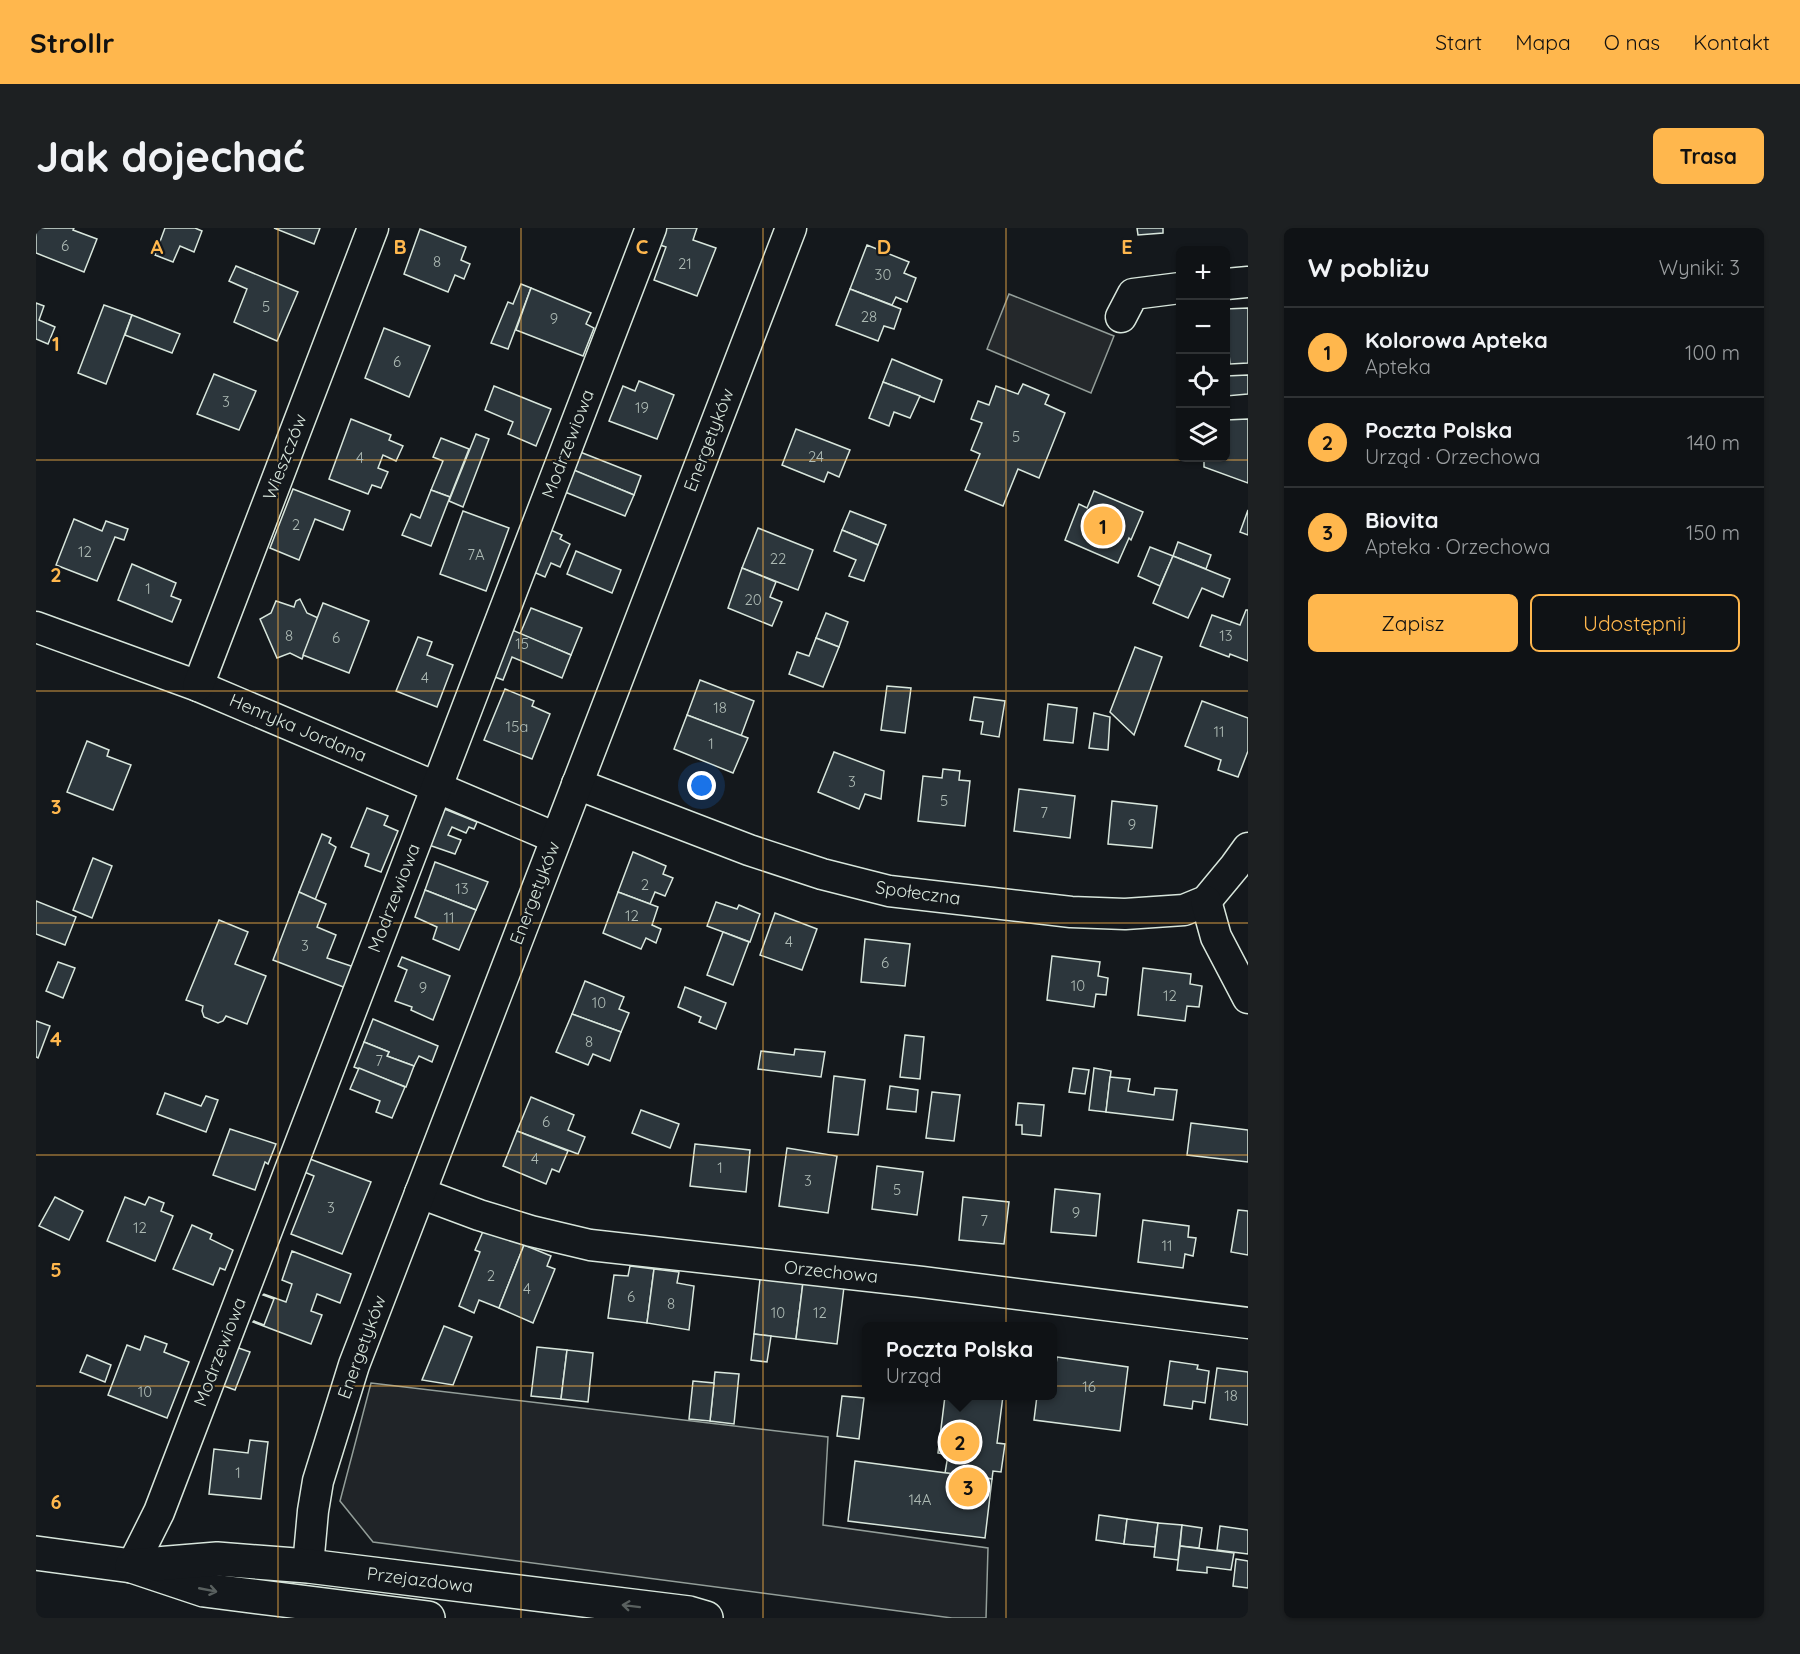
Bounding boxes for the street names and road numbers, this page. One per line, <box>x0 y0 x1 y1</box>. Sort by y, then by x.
street label: Energetyków <box>678 385 739 495</box>
street label: Modrzewiowa <box>536 386 599 502</box>
street label: Wieszczów <box>258 410 312 503</box>
street label: Henryka Jordana <box>226 688 370 767</box>
street label: Energetyków <box>504 838 565 948</box>
street label: Modrzewiowa <box>362 840 425 956</box>
street label: Społeczna <box>874 875 962 910</box>
street label: Orzechowa <box>783 1255 879 1288</box>
street label: Energetyków <box>332 1292 391 1402</box>
street label: Modrzewiowa <box>188 1294 251 1410</box>
street label: Przejazdowa <box>366 1562 474 1597</box>

